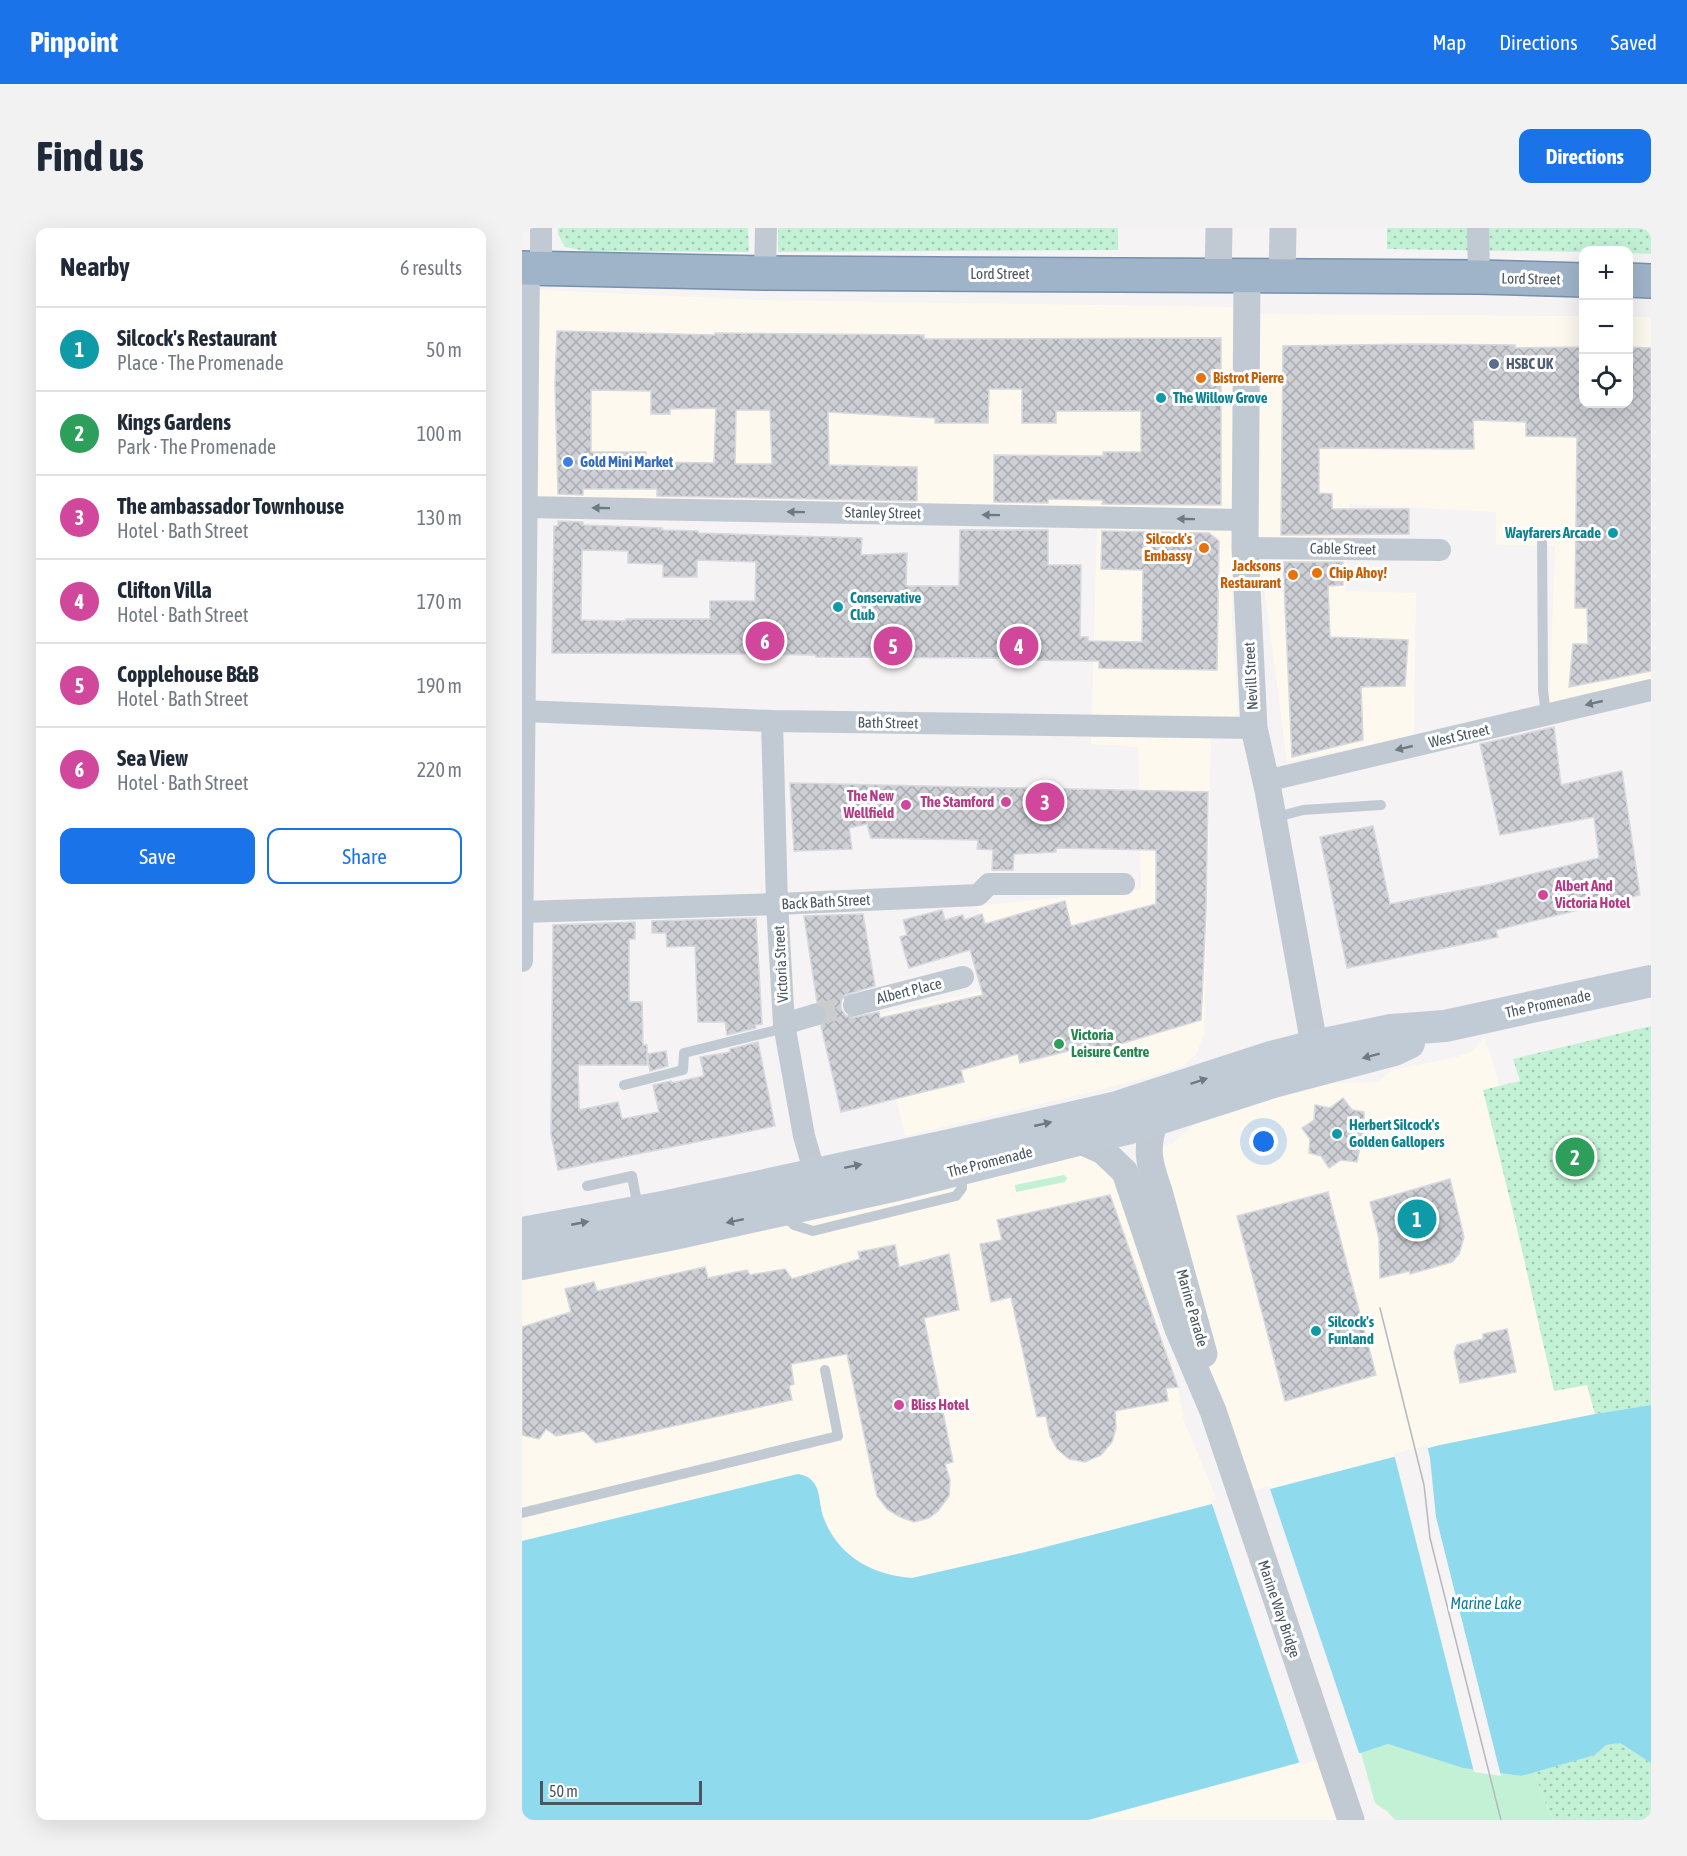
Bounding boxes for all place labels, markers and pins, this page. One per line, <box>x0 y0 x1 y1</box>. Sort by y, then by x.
place label: HSBC UK <box>1506 355 1554 372</box>
marker: HSBC UK <box>1487 357 1501 371</box>
place label: Bistrot Pierre <box>1213 369 1284 386</box>
marker: Bistrot Pierre <box>1194 371 1208 385</box>
place label: The Willow Grove <box>1173 389 1268 406</box>
marker: The Willow Grove <box>1154 391 1168 405</box>
place label: Gold Mini Market <box>580 453 674 470</box>
marker: Gold Mini Market <box>561 455 575 469</box>
place label: Wayfarers Arcade <box>1504 524 1601 541</box>
marker: Wayfarers Arcade <box>1606 526 1620 540</box>
place label: Silcock's Embassy <box>1144 530 1193 564</box>
marker: Silcock's Embassy <box>1197 541 1211 555</box>
place label: Jacksons Restaurant <box>1220 557 1282 591</box>
place label: Chip Ahoy! <box>1329 564 1387 581</box>
marker: Chip Ahoy! <box>1310 566 1324 580</box>
marker: Jacksons Restaurant <box>1286 568 1300 582</box>
place label: Conservative Club <box>850 589 921 623</box>
marker: Conservative Club <box>831 600 845 614</box>
pin: 6 <box>746 618 784 664</box>
pin: 5 <box>874 624 913 668</box>
pin: 4 <box>1000 624 1038 668</box>
pin: 3 <box>1026 780 1064 824</box>
place label: The New Wellfield <box>842 787 894 821</box>
place label: The Stamford <box>920 793 994 810</box>
marker: The Stamford <box>999 795 1013 809</box>
marker: The New Wellfield <box>899 798 913 812</box>
place label: Albert And Victoria Hotel <box>1554 877 1631 911</box>
marker: Albert And Victoria Hotel <box>1536 888 1550 902</box>
place label: Victoria Leisure Centre <box>1070 1026 1149 1060</box>
marker: Victoria Leisure Centre <box>1052 1037 1066 1051</box>
place label: Herbert Silcock's Golden Gallopers <box>1349 1116 1445 1150</box>
marker: Herbert Silcock's Golden Gallopers <box>1330 1127 1344 1141</box>
pin: 2 <box>1556 1134 1594 1180</box>
pin: 1 <box>1398 1196 1436 1242</box>
place label: Silcock's Funland <box>1328 1313 1375 1347</box>
marker: Silcock's Funland <box>1309 1324 1323 1338</box>
place label: Bliss Hotel <box>911 1396 970 1413</box>
marker: Bliss Hotel <box>892 1398 906 1412</box>

